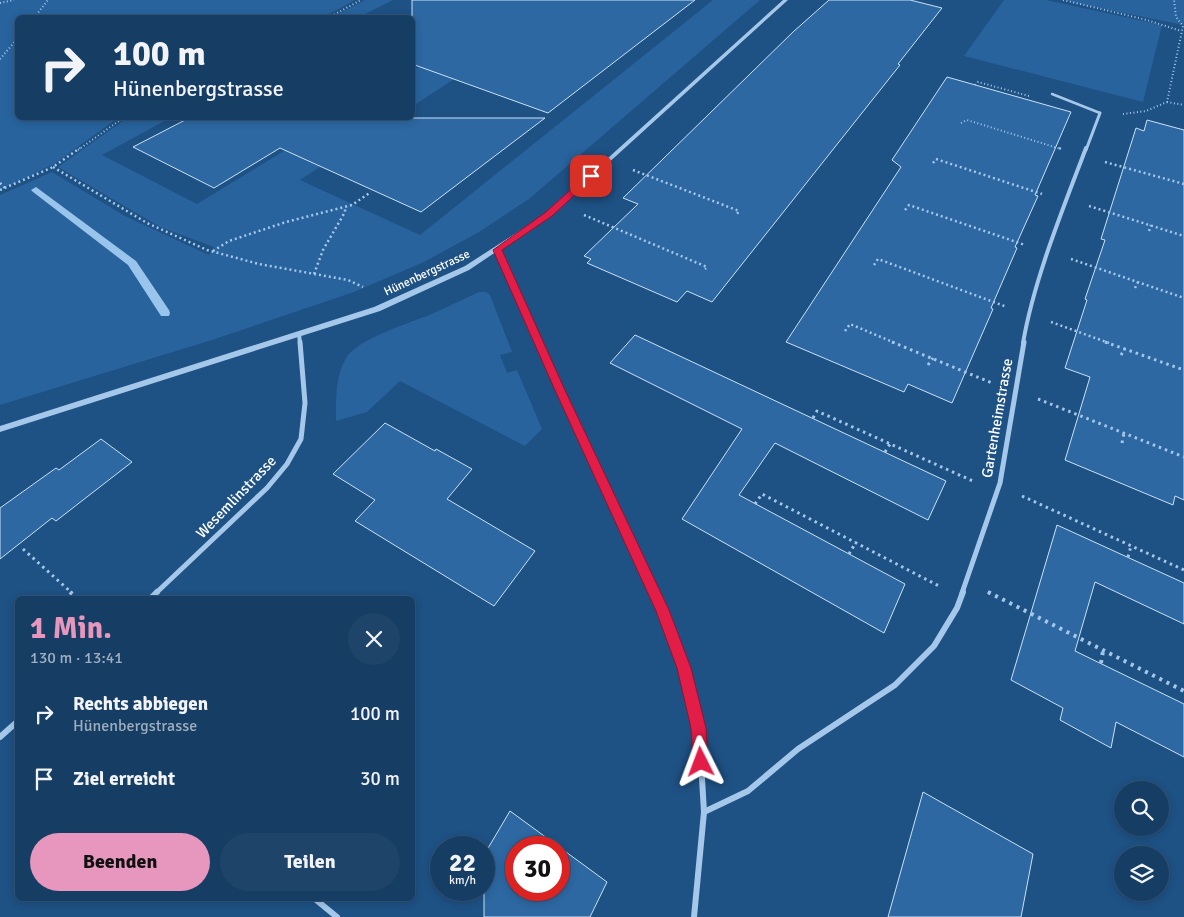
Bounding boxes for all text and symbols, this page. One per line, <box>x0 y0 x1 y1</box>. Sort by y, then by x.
text: 100 m <box>113 32 206 75</box>
icon: right <box>30 35 95 100</box>
text: Hünenbergstrasse <box>113 75 284 102</box>
pin <box>570 155 612 197</box>
icon: arrive <box>577 162 605 190</box>
street label: Hünenbergstrasse <box>382 247 472 299</box>
street label: Gartenheimstrasse <box>978 357 1016 479</box>
street label: Wesemlinstrasse <box>192 452 280 542</box>
text: 1 Min. <box>30 610 112 647</box>
button: close <box>348 613 400 665</box>
text: 130 m · 13:41 <box>30 648 123 668</box>
text: Rechts abbiegen <box>73 692 208 716</box>
icon: right <box>30 700 58 728</box>
text: 100 m <box>350 702 400 726</box>
text: Hünenbergstrasse <box>73 716 197 736</box>
position arrow <box>674 735 726 787</box>
icon: arrive <box>30 765 58 793</box>
text: Ziel erreicht <box>73 767 175 791</box>
text: 30 m <box>360 767 400 791</box>
map controls <box>1114 781 1169 901</box>
button: search <box>1114 781 1169 836</box>
button: Beenden <box>30 833 210 891</box>
button: Teilen <box>220 833 400 891</box>
speed limit sign: 30 <box>505 836 570 901</box>
button: layers <box>1114 846 1169 901</box>
text: 22 <box>449 847 476 878</box>
text: km/h <box>449 873 476 888</box>

